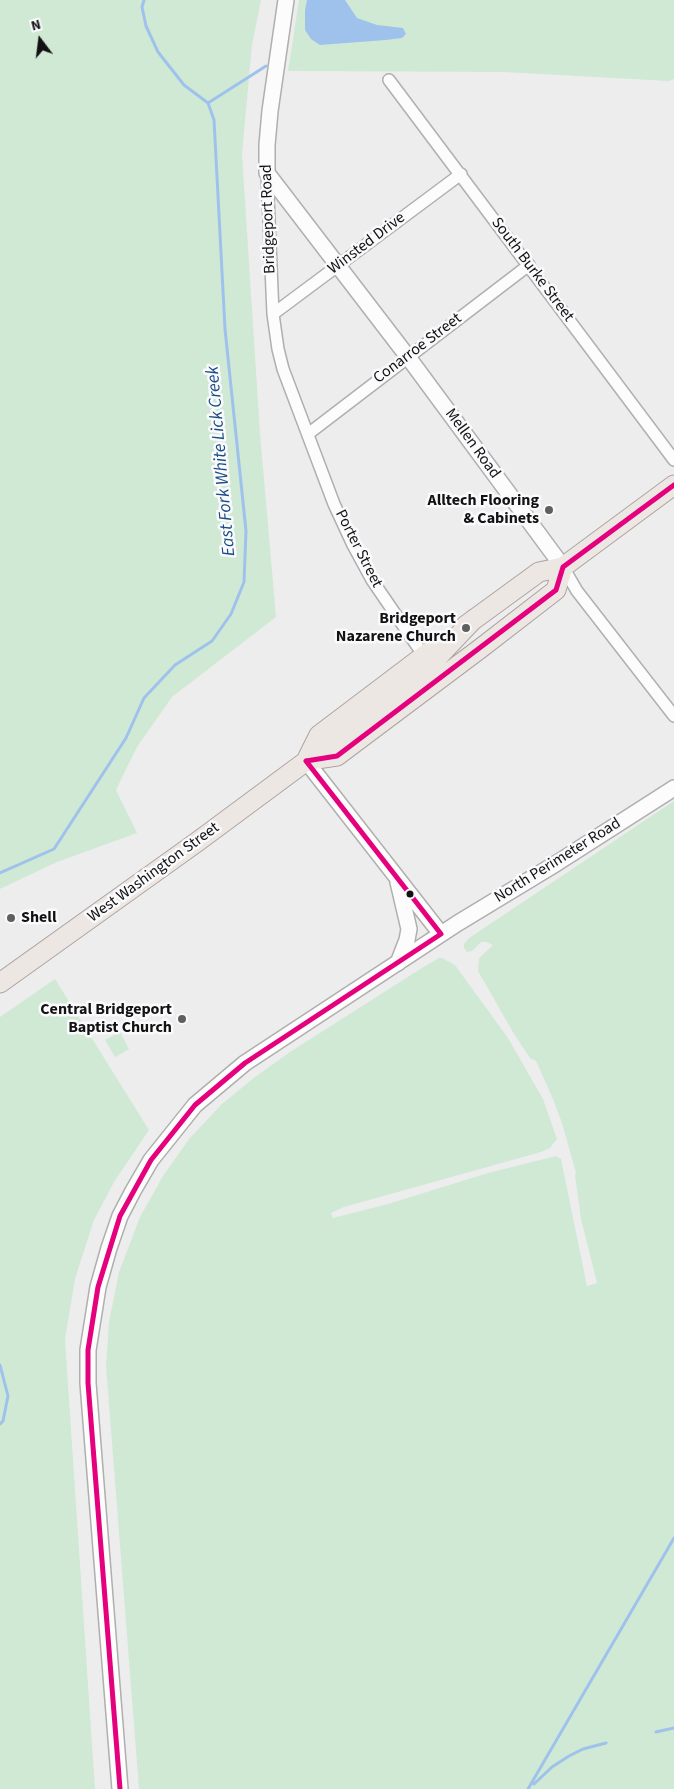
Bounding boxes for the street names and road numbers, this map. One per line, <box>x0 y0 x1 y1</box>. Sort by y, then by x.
street label: Bridgeport Road <box>257 164 281 274</box>
street label: Winsted Drive <box>325 209 409 279</box>
street label: South Burke Street <box>486 214 578 326</box>
street label: Conarroe Street <box>370 310 466 388</box>
street label: Mellen Road <box>440 405 504 483</box>
street label: Porter Street <box>330 507 386 591</box>
street label: North Perimeter Road <box>491 814 625 908</box>
street label: West Washington Street <box>84 819 224 927</box>

